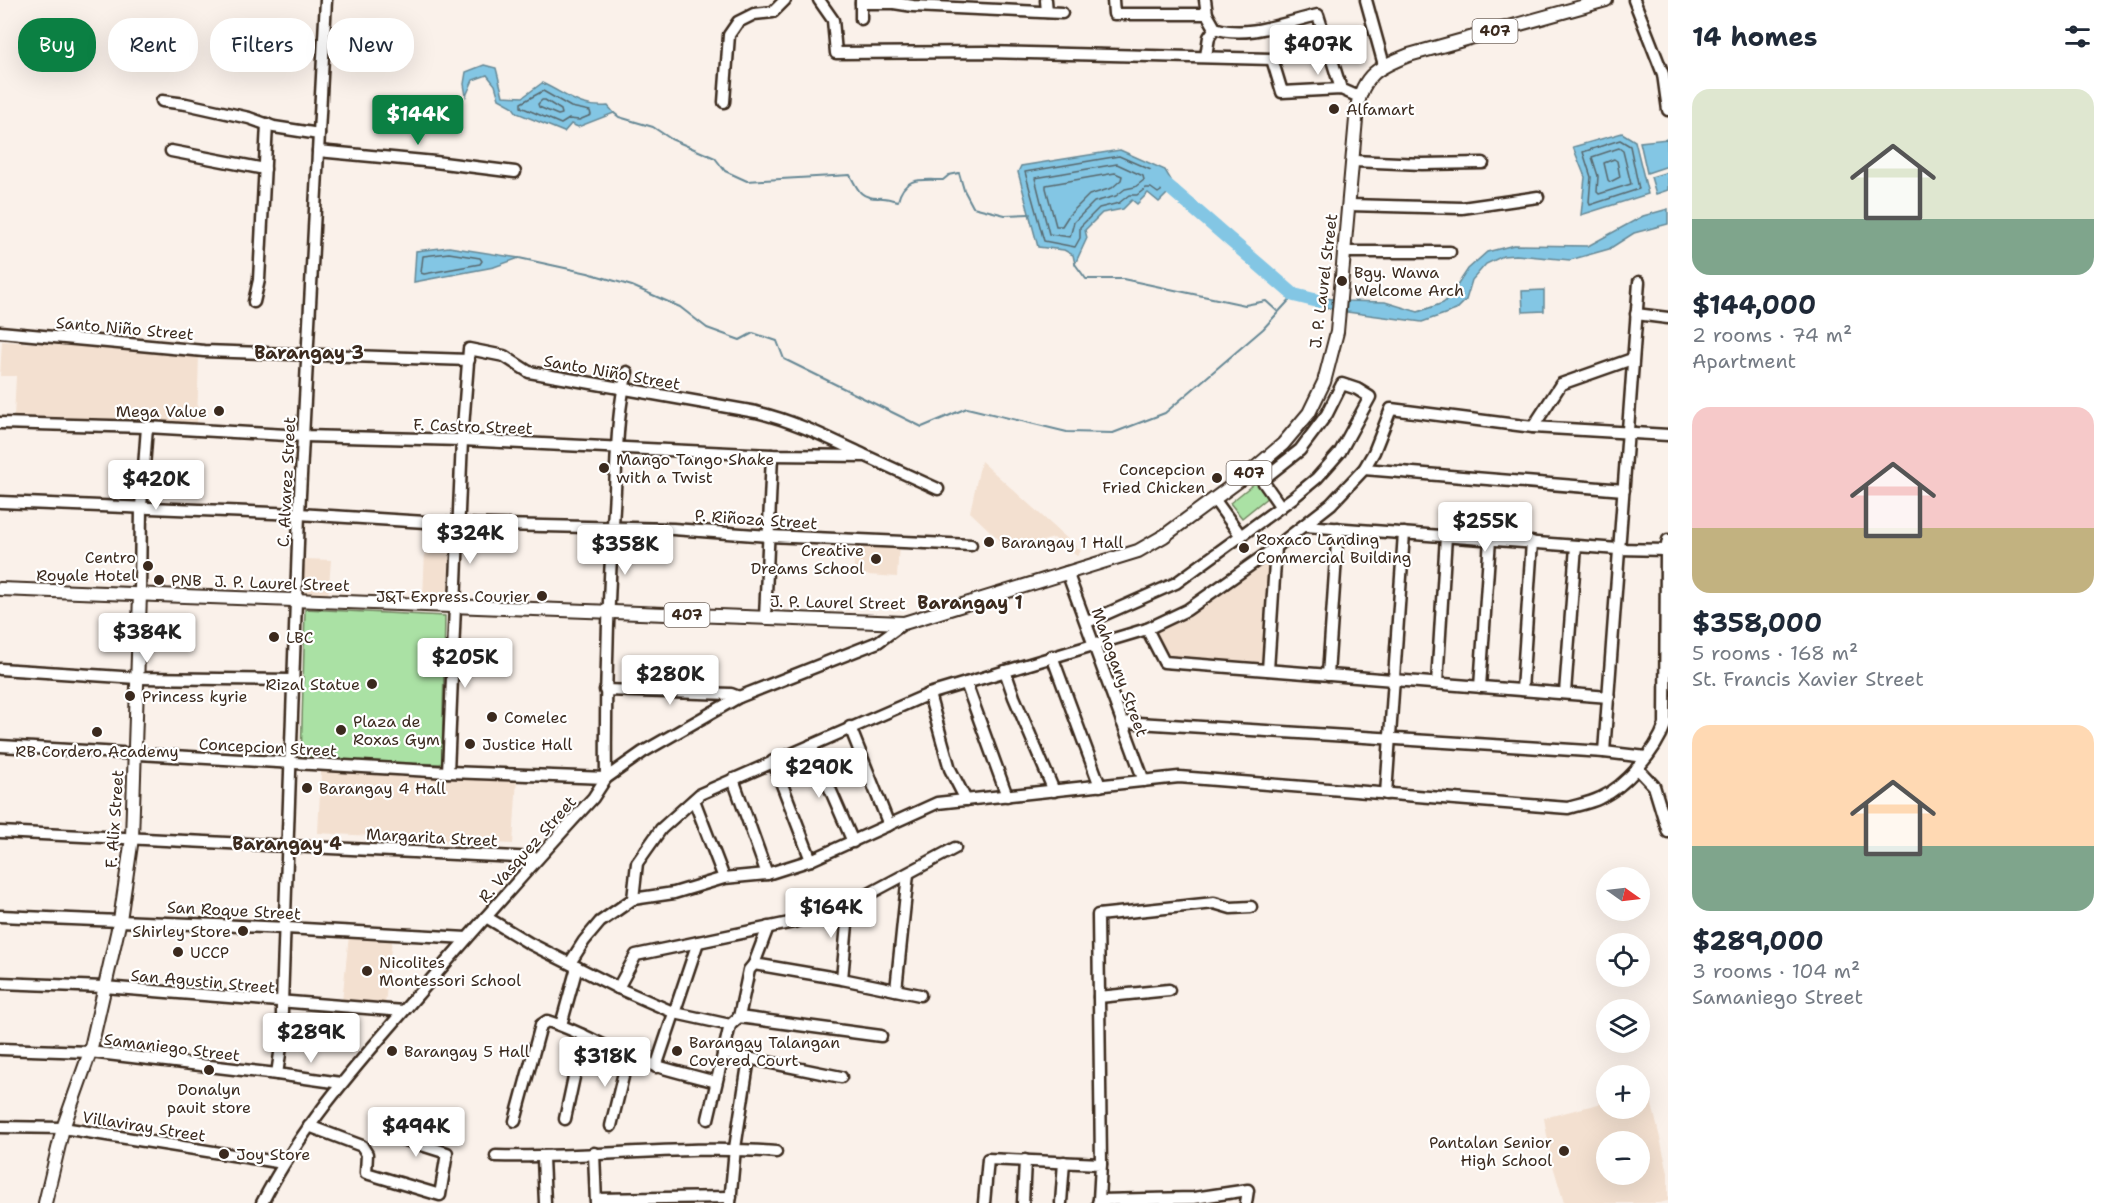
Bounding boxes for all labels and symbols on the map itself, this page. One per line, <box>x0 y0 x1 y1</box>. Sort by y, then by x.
road number: 407 <box>1472 19 1518 43</box>
pin: $407K <box>1276 25 1360 76</box>
pin: $144K <box>376 95 460 146</box>
place label: Alfamart <box>1346 99 1415 120</box>
marker: Alfamart <box>1327 102 1341 116</box>
street label: J. P. Laurel Street <box>1305 212 1342 350</box>
place label: Bgy. Wawa Welcome Arch <box>1354 262 1464 301</box>
marker: Bgy. Wawa Welcome Arch <box>1335 274 1349 288</box>
street label: Santo Niño Street <box>55 312 195 345</box>
district label: Barangay 3 <box>254 341 364 365</box>
street label: Santo Niño Street <box>542 350 682 395</box>
place label: Mega Value <box>116 401 207 422</box>
marker: Mega Value <box>212 404 226 418</box>
street label: F. Castro Street <box>413 414 533 439</box>
street label: C. Alvarez Street <box>273 416 300 548</box>
place label: Mango Tango Shake with a Twist <box>616 449 774 488</box>
place label: Concepcion Fried Chicken <box>1102 459 1205 498</box>
pin: $420K <box>114 460 198 511</box>
marker: Mango Tango Shake with a Twist <box>597 461 611 475</box>
road number: 407 <box>1226 461 1272 485</box>
marker: Concepcion Fried Chicken <box>1210 471 1224 485</box>
pin: $255K <box>1443 502 1527 553</box>
street label: P. Riñoza Street <box>694 505 818 534</box>
pin: $324K <box>428 514 512 565</box>
pin: $358K <box>583 525 667 576</box>
place label: Roxaco Landing Commercial Building <box>1256 529 1412 568</box>
place label: Barangay 1 Hall <box>1001 532 1124 553</box>
marker: Barangay 1 Hall <box>982 535 996 549</box>
place label: Creative Dreams School <box>751 540 864 579</box>
marker: Roxaco Landing Commercial Building <box>1237 541 1251 555</box>
place label: Centro Royale Hotel <box>36 547 136 586</box>
marker: Creative Dreams School <box>869 552 883 566</box>
marker: Centro Royale Hotel <box>141 559 155 573</box>
place label: PNB <box>171 570 202 591</box>
street label: J. P. Laurel Street <box>214 571 350 596</box>
marker: PNB <box>152 573 166 587</box>
place label: J&T Express Courier <box>376 586 530 607</box>
marker: J&T Express Courier <box>535 589 549 603</box>
street label: J. P. Laurel Street <box>770 591 906 614</box>
district label: Barangay 1 <box>917 591 1023 615</box>
road number: 407 <box>664 603 710 627</box>
street label: Mahogany Street <box>1086 605 1153 740</box>
pin: $384K <box>105 613 189 664</box>
place label: LBC <box>286 627 314 648</box>
marker: LBC <box>267 630 281 644</box>
pin: $205K <box>423 638 507 689</box>
pin: $280K <box>628 655 712 706</box>
place label: Rizal Statue <box>266 674 360 695</box>
marker: Rizal Statue <box>365 677 379 691</box>
place label: Princess kyrie <box>142 686 248 707</box>
marker: Princess kyrie <box>123 689 137 703</box>
place label: Comelec <box>504 707 567 728</box>
marker: Comelec <box>485 710 499 724</box>
place label: Plaza de Roxas Gym <box>353 711 440 750</box>
marker: Plaza de Roxas Gym <box>334 723 348 737</box>
marker: RB Cordero Academy <box>90 725 104 739</box>
street label: Concepcion Street <box>198 733 338 762</box>
place label: Justice Hall <box>482 734 573 755</box>
marker: Justice Hall <box>463 737 477 751</box>
place label: RB Cordero Academy <box>15 741 179 762</box>
pin: $290K <box>777 748 861 799</box>
street label: F. Alix Street <box>101 769 128 869</box>
place label: Barangay 4 Hall <box>319 778 446 799</box>
marker: Barangay 4 Hall <box>300 781 314 795</box>
street label: R. Vasquez Street <box>474 792 581 907</box>
street label: Margarita Street <box>366 824 498 851</box>
district label: Barangay 4 <box>232 832 342 856</box>
north arrow <box>1596 867 1650 921</box>
pin: $164K <box>789 888 873 939</box>
street label: San Roque Street <box>166 897 302 924</box>
place label: Shirley Store <box>132 921 231 942</box>
marker: Shirley Store <box>236 924 250 938</box>
place label: UCCP <box>190 942 229 963</box>
marker: UCCP <box>171 945 185 959</box>
place label: Nicolites Montessori School <box>379 952 521 991</box>
marker: Nicolites Montessori School <box>360 964 374 978</box>
street label: San Agustin Street <box>130 965 276 998</box>
pin: $289K <box>269 1013 353 1064</box>
street label: Samaniego Street <box>103 1029 241 1066</box>
place label: Barangay Talangan Covered Court <box>689 1032 840 1071</box>
pin: $318K <box>563 1037 647 1088</box>
place label: Barangay 5 Hall <box>404 1041 530 1062</box>
marker: Barangay 5 Hall <box>385 1044 399 1058</box>
marker: Barangay Talangan Covered Court <box>670 1044 684 1058</box>
marker: Donalyn pauit store <box>202 1063 216 1077</box>
place label: Donalyn pauit store <box>167 1079 251 1118</box>
street label: Villaviray Street <box>81 1106 207 1147</box>
pin: $494K <box>374 1107 458 1158</box>
place label: Pantalan Senior High School <box>1429 1132 1552 1171</box>
place label: Joy Store <box>236 1144 310 1165</box>
marker: Pantalan Senior High School <box>1557 1144 1571 1158</box>
marker: Joy Store <box>217 1147 231 1161</box>

